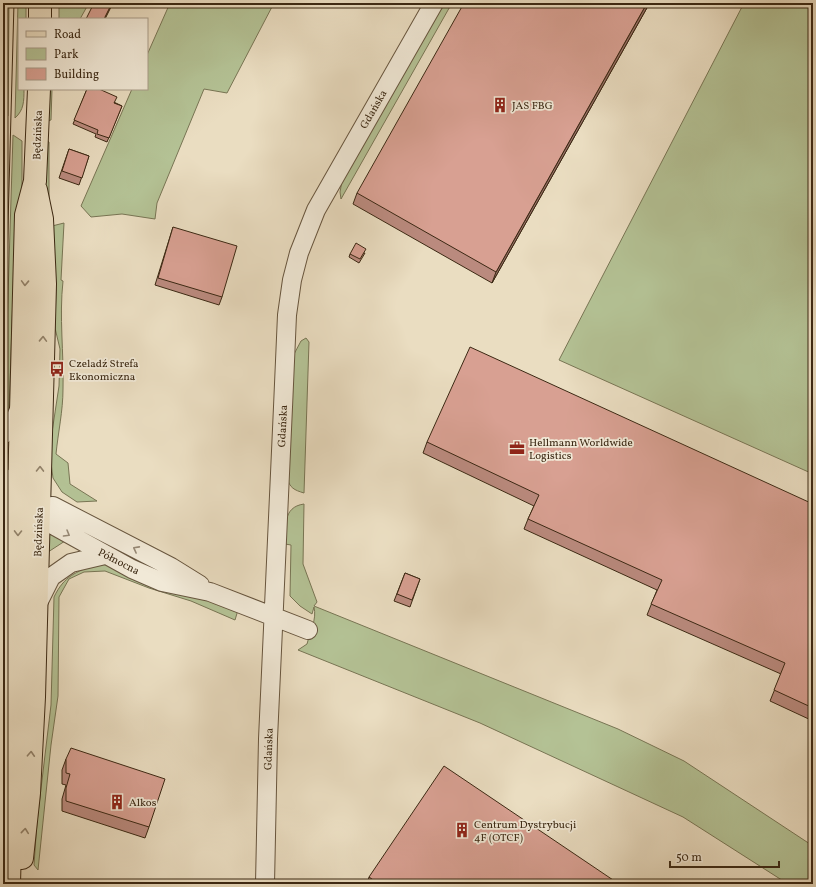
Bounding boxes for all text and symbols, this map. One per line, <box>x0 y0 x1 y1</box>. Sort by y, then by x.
legend <box>18 18 148 90</box>
text: Road <box>54 27 81 43</box>
text: Park <box>54 47 79 63</box>
text: Building <box>54 67 99 83</box>
street label: Gdańska <box>357 87 392 132</box>
building icon: JAS FBG <box>491 96 509 114</box>
place label: JAS FBG <box>512 99 553 114</box>
street label: Będzińska <box>30 109 47 160</box>
one-way arrow <box>20 280 29 286</box>
one-way arrow <box>39 336 47 342</box>
place label: Czeladź Strefa Ekonomiczna <box>69 357 139 385</box>
bus stop icon: Czeladź Strefa Ekonomiczna <box>48 360 66 378</box>
street label: Gdańska <box>275 404 292 448</box>
place label: Hellmann Worldwide Logistics <box>529 436 633 464</box>
office icon: Hellmann Worldwide Logistics <box>508 439 526 457</box>
one-way arrow <box>36 466 44 472</box>
street label: Będzińska <box>31 506 48 557</box>
one-way arrow <box>63 529 70 536</box>
one-way arrow <box>13 530 22 536</box>
street label: Północna <box>95 546 142 579</box>
one-way arrow <box>133 546 141 554</box>
street label: Gdańska <box>261 727 278 771</box>
one-way arrow <box>27 751 35 757</box>
building icon: Alkos <box>108 793 126 811</box>
place label: Alkos <box>129 796 157 811</box>
place label: Centrum Dystrybucji 4F (OTCF) <box>474 818 576 846</box>
building icon: Centrum Dystrybucji 4F (OTCF) <box>453 821 471 839</box>
one-way arrow <box>20 828 29 834</box>
scale bar <box>670 843 779 869</box>
text: 50 m <box>676 850 702 866</box>

